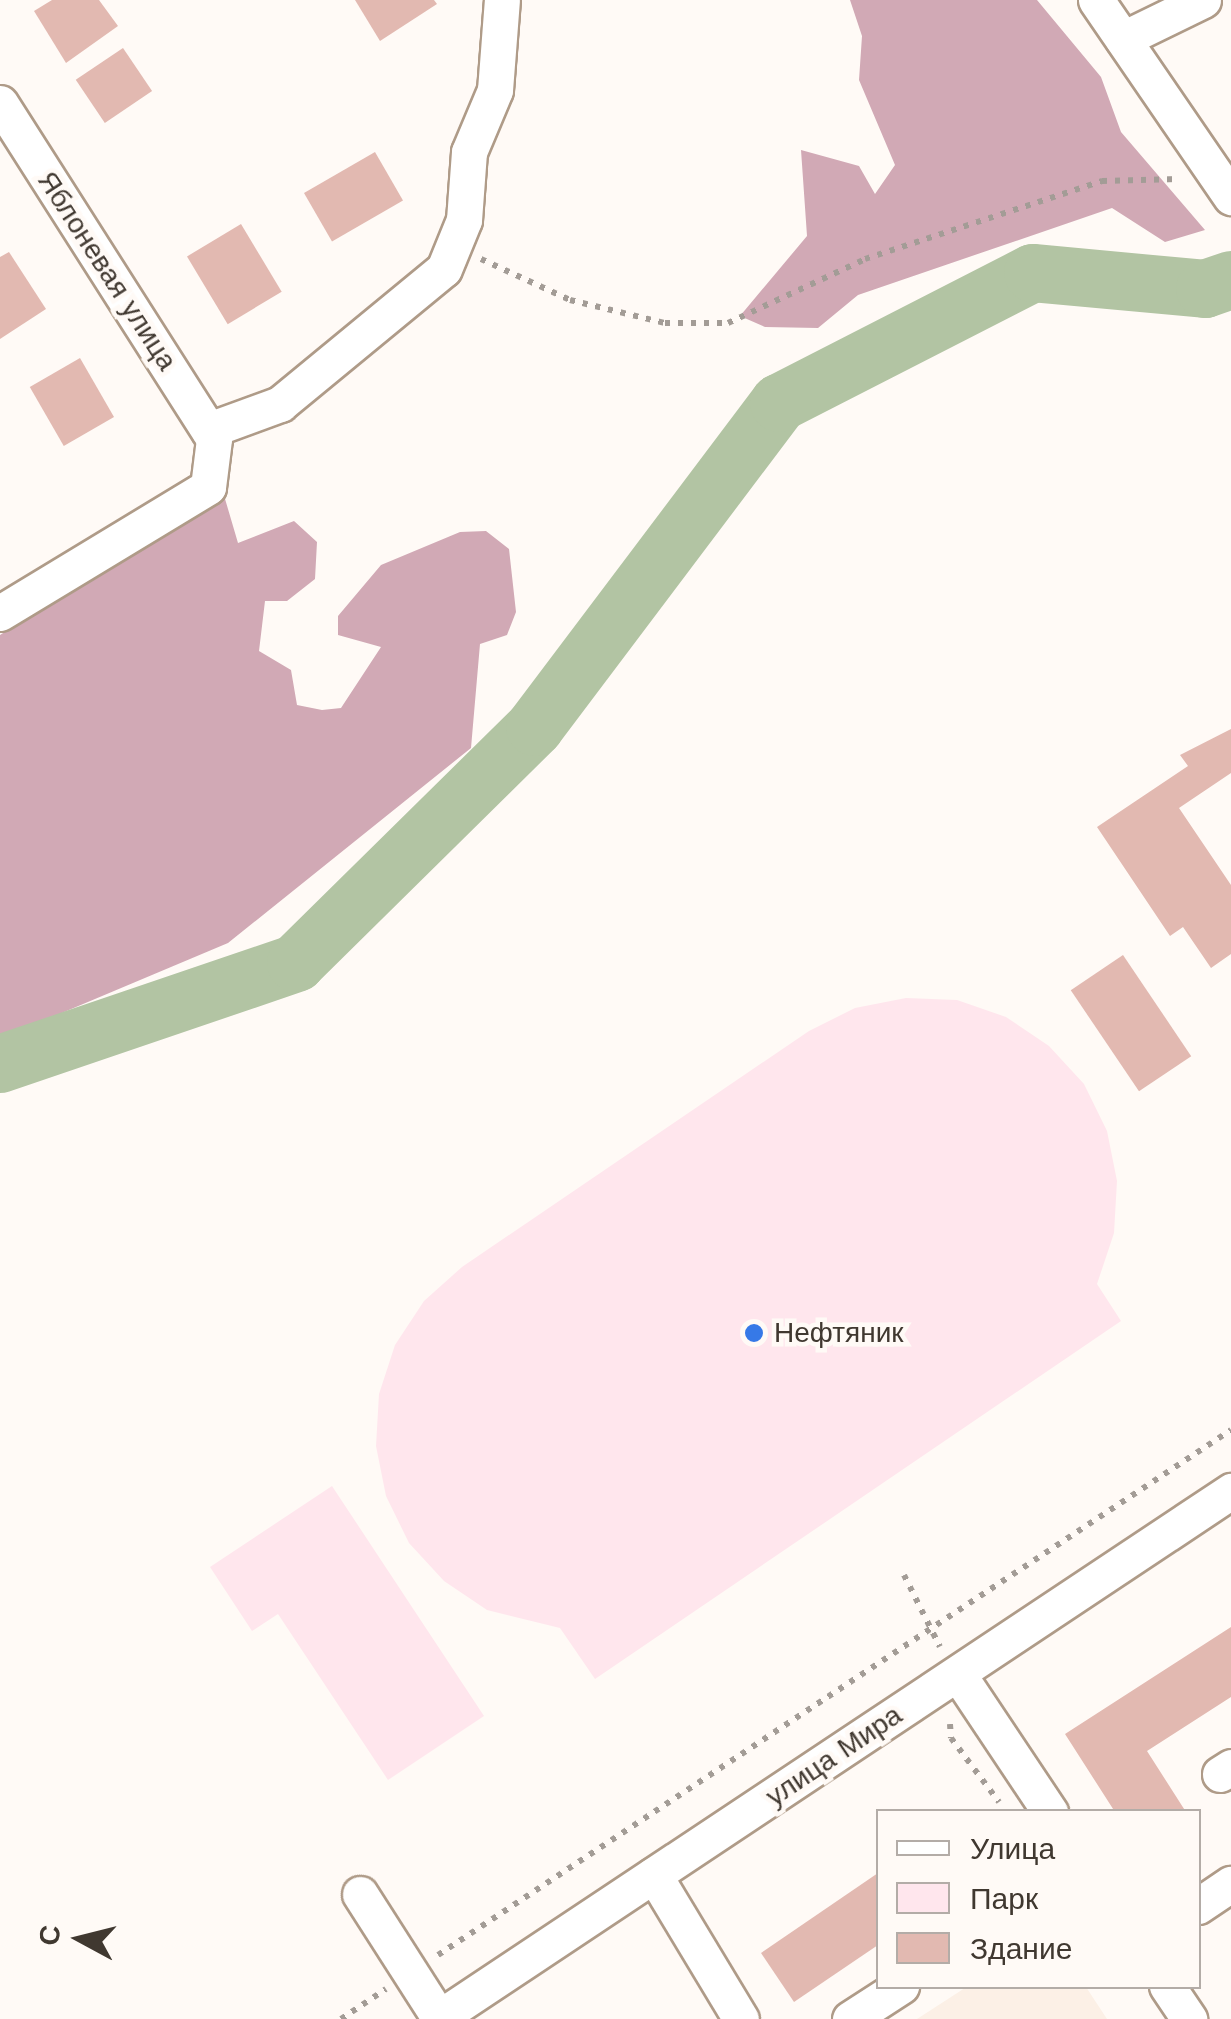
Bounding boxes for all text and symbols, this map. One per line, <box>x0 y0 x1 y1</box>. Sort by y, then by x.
street label: Яблоневая улица <box>30 165 184 377</box>
place label: Нефтяник <box>774 1316 904 1350</box>
marker: Нефтяник <box>743 1322 765 1344</box>
street label: улица Мира <box>760 1698 908 1814</box>
legend <box>876 1809 1201 1989</box>
text: Улица <box>970 1831 1055 1866</box>
text: Парк <box>970 1881 1038 1916</box>
north arrow <box>30 1889 130 1989</box>
text: С <box>32 1923 67 1947</box>
text: Здание <box>970 1931 1072 1966</box>

